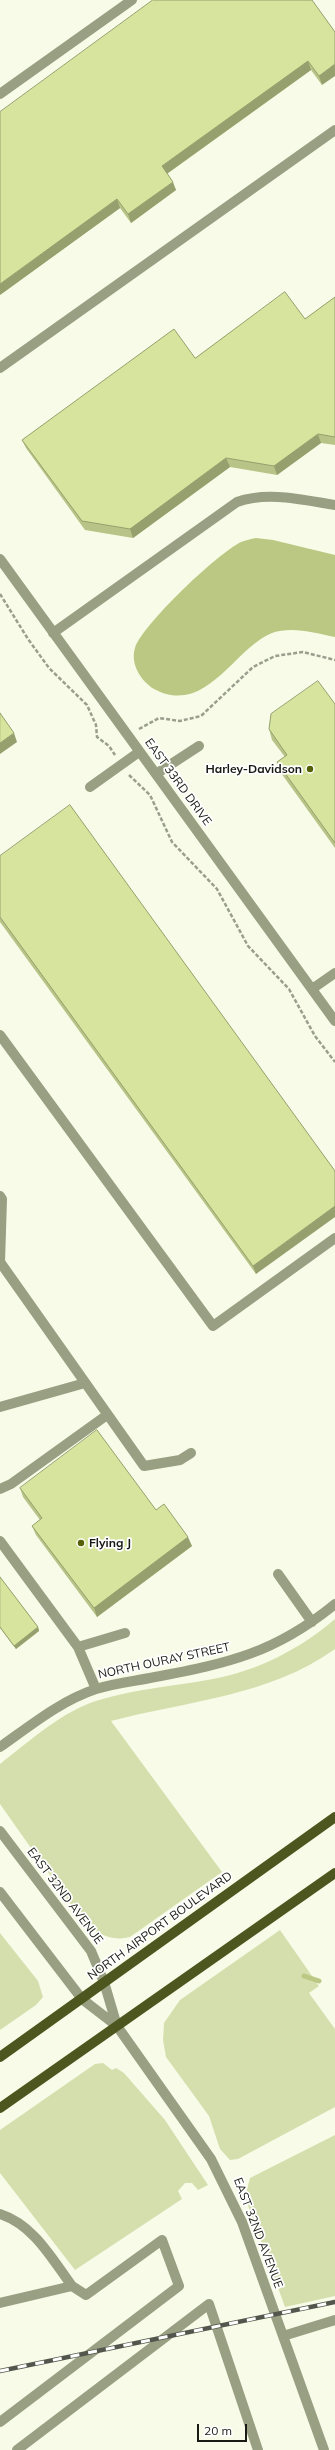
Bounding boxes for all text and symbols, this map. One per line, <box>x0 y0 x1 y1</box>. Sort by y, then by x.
street label: EAST 33RD DRIVE <box>142 736 214 828</box>
place label: Harley-Davidson <box>205 762 302 776</box>
marker: Harley-Davidson <box>305 764 315 774</box>
place label: Flying J <box>89 1536 131 1550</box>
marker: Flying J <box>76 1538 86 1548</box>
street label: NORTH OURAY STREET <box>97 1640 231 1682</box>
street label: EAST 32ND AVENUE <box>24 1845 106 1947</box>
street label: NORTH AIRPORT BOULEVARD <box>85 1869 235 1983</box>
street label: EAST 32ND AVENUE <box>230 2176 286 2290</box>
scale bar <box>199 2416 249 2442</box>
text: 20 m <box>204 2423 232 2438</box>

